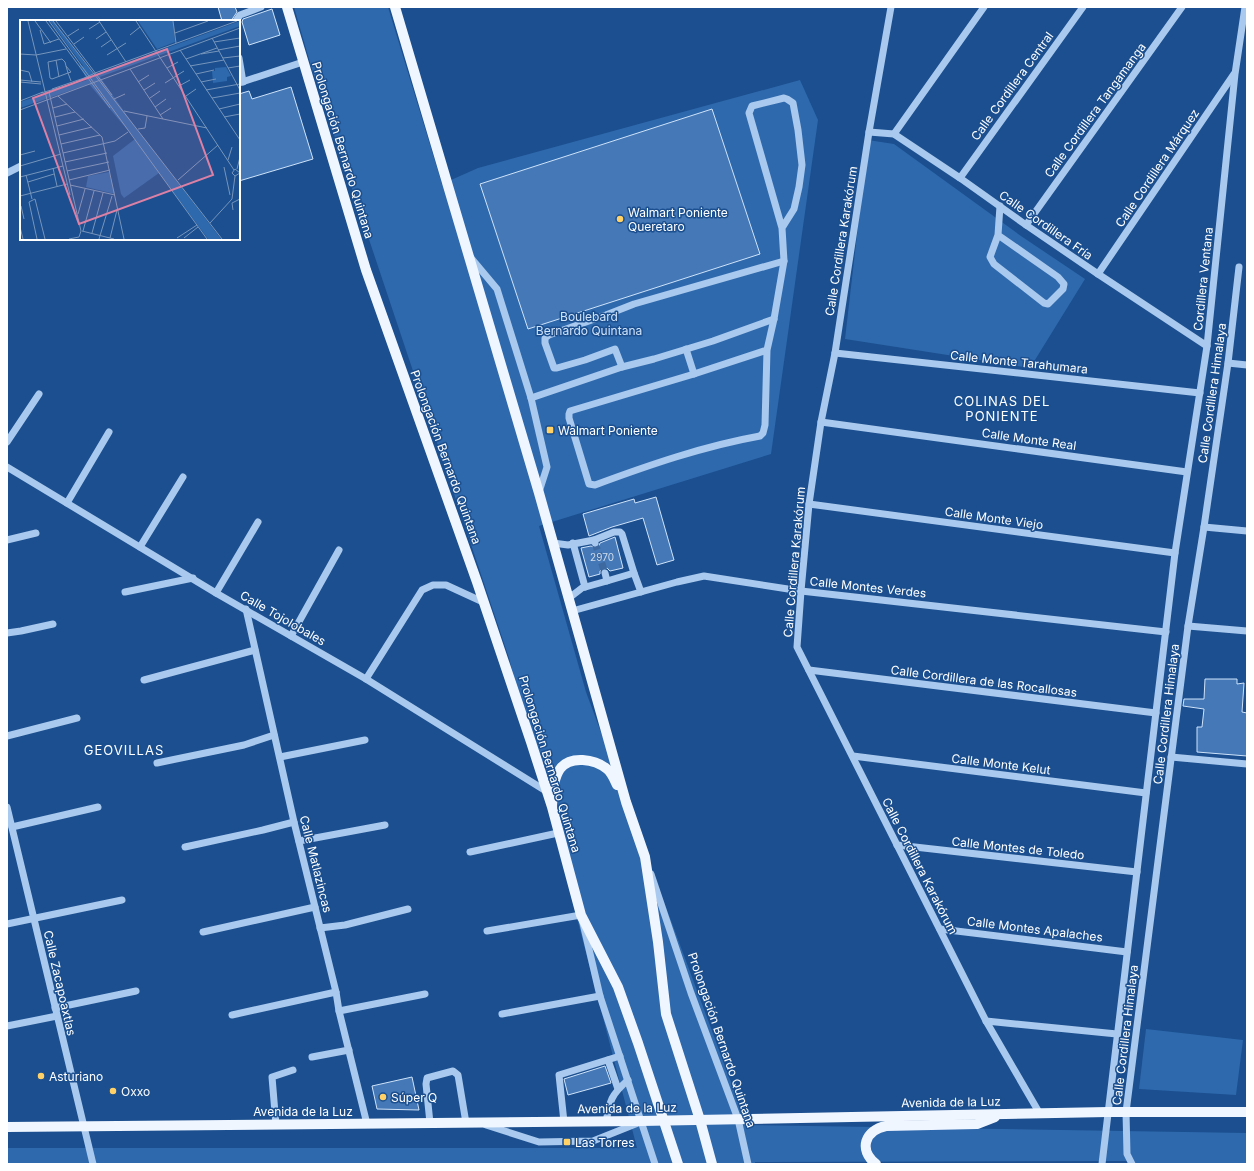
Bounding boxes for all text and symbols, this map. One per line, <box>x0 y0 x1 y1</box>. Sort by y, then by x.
inset map <box>20 20 240 240</box>
street label: Calle Cordillera Central <box>968 29 1056 143</box>
street label: Calle Cordillera Tangamanga <box>1041 40 1149 180</box>
street label: Prolongación Bernardo Quintana <box>309 60 377 240</box>
street label: Calle Cordillera Márquez <box>1112 106 1202 230</box>
street label: Calle Cordillera Karakórum <box>822 165 860 317</box>
street label: Calle Cordillera Fría <box>996 187 1096 263</box>
place label: Walmart Poniente Queretaro <box>628 205 728 234</box>
marker: Walmart Poniente Queretaro <box>615 214 625 224</box>
street label: Cordillera Ventana <box>1190 226 1216 332</box>
park label: Boulebard Bernardo Quintana <box>536 309 642 338</box>
street label: Calle Cordillera Himalaya <box>1195 322 1229 464</box>
street label: Calle Monte Tarahumara <box>949 347 1089 377</box>
street label: Prolongación Bernardo Quintana <box>407 368 485 546</box>
district label: COLINAS DEL PONIENTE <box>954 393 1050 424</box>
place label: Walmart Poniente <box>558 423 658 438</box>
marker: Walmart Poniente <box>545 425 555 435</box>
street label: Calle Monte Real <box>981 425 1077 453</box>
street label: Calle Cordillera Karakórum <box>780 486 808 638</box>
street label: Calle Monte Viejo <box>944 504 1044 532</box>
house number: 2970 <box>590 551 614 563</box>
street label: Calle Montes Verdes <box>809 573 927 601</box>
street label: Calle Tojolobales <box>238 587 328 649</box>
street label: Calle Cordillera Himalaya <box>1150 643 1182 785</box>
street label: Calle Cordillera de las Rocallosas <box>890 662 1078 700</box>
street label: Prolongación Bernardo Quintana <box>516 674 584 854</box>
district label: GEOVILLAS <box>84 742 164 758</box>
street label: Calle Monte Kelut <box>951 750 1051 778</box>
street label: Calle Cordillera Karakórum <box>879 795 961 937</box>
street label: Calle Matlazincas <box>297 814 335 914</box>
street label: Calle Montes de Toledo <box>951 834 1085 862</box>
street label: Calle Montes Apalaches <box>966 913 1104 945</box>
street label: Calle Zacapoaxtlas <box>41 929 79 1037</box>
street label: Prolongación Bernardo Quintana <box>685 950 759 1130</box>
street label: Calle Cordillera Himalaya <box>1109 964 1141 1106</box>
place label: Asturiano <box>49 1069 103 1084</box>
marker: Asturiano <box>36 1071 46 1081</box>
place label: Oxxo <box>121 1084 150 1099</box>
marker: Oxxo <box>108 1086 118 1096</box>
place label: Súper Q <box>391 1090 437 1105</box>
marker: Súper Q <box>378 1092 388 1102</box>
street label: Avenida de la Luz <box>901 1094 1001 1110</box>
street label: Avenida de la Luz <box>577 1100 677 1116</box>
street label: Avenida de la Luz <box>253 1104 353 1119</box>
place label: Las Torres <box>575 1135 635 1150</box>
marker: Las Torres <box>562 1137 572 1147</box>

